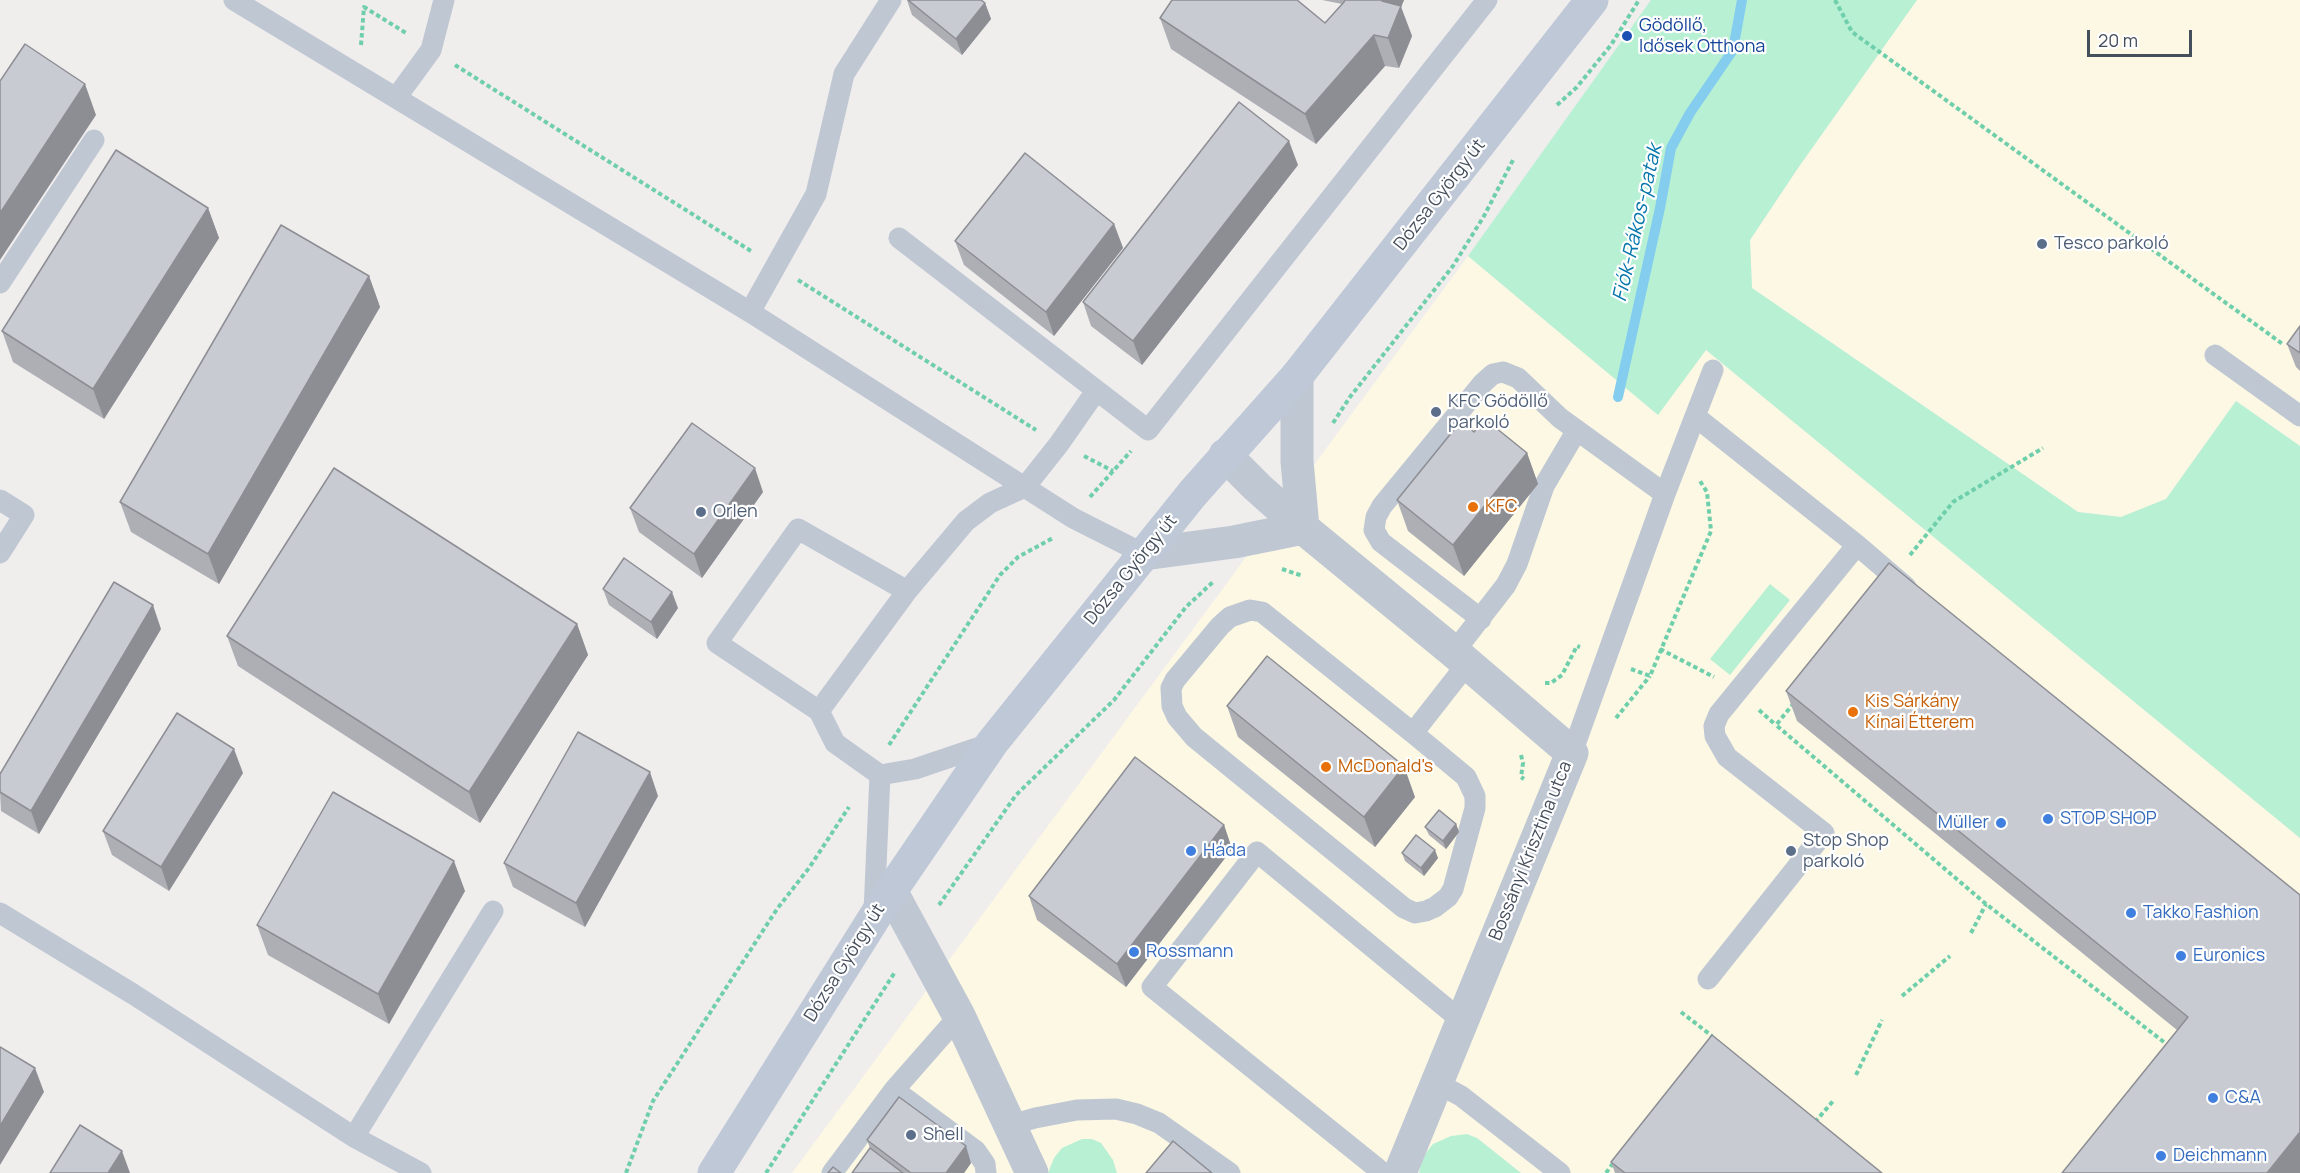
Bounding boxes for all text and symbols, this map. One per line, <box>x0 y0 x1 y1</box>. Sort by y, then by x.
place label: Gödöllő, Idősek Otthona <box>1639 15 1765 57</box>
scale bar <box>2090 18 2195 56</box>
text: 20 m <box>2098 28 2138 52</box>
marker: Gödöllő, Idősek Otthona <box>1620 29 1634 43</box>
street label: Dózsa György út <box>1390 135 1490 255</box>
water label: Fiók-Rákos-patak <box>1608 142 1668 304</box>
place label: Tesco parkoló <box>2054 233 2169 255</box>
marker: Tesco parkoló <box>2035 237 2049 251</box>
place label: KFC Gödöllő parkoló <box>1448 391 1548 434</box>
marker: KFC Gödöllő parkoló <box>1429 405 1443 419</box>
place label: KFC <box>1485 496 1518 518</box>
marker: KFC <box>1466 500 1480 514</box>
place label: Orlen <box>713 501 758 523</box>
marker: Orlen <box>694 505 708 519</box>
street label: Dózsa György út <box>1080 511 1182 629</box>
place label: Kis Sárkány Kínai Étterem <box>1865 691 1974 734</box>
marker: Kis Sárkány Kínai Étterem <box>1846 705 1860 719</box>
place label: McDonald's <box>1338 756 1433 778</box>
street label: Bossányi Krisztina utca <box>1485 758 1577 944</box>
marker: McDonald's <box>1319 760 1333 774</box>
place label: STOP SHOP <box>2060 808 2157 830</box>
place label: Müller <box>1938 812 1989 834</box>
marker: STOP SHOP <box>2041 812 2055 826</box>
marker: Müller <box>1994 816 2008 830</box>
place label: Stop Shop parkoló <box>1803 830 1889 872</box>
place label: Háda <box>1203 840 1246 862</box>
marker: Háda <box>1184 844 1198 858</box>
marker: Stop Shop parkoló <box>1784 844 1798 858</box>
street label: Dózsa György út <box>800 900 890 1026</box>
place label: Takko Fashion <box>2143 902 2259 924</box>
marker: Takko Fashion <box>2124 906 2138 920</box>
place label: Rossmann <box>1146 941 1233 963</box>
marker: Rossmann <box>1127 945 1141 959</box>
place label: Euronics <box>2193 945 2265 967</box>
marker: Euronics <box>2174 949 2188 963</box>
place label: C&A <box>2225 1087 2261 1109</box>
marker: C&A <box>2206 1091 2220 1105</box>
place label: Shell <box>923 1124 964 1146</box>
marker: Shell <box>904 1128 918 1142</box>
place label: Deichmann <box>2173 1145 2267 1167</box>
marker: Deichmann <box>2154 1149 2168 1163</box>

